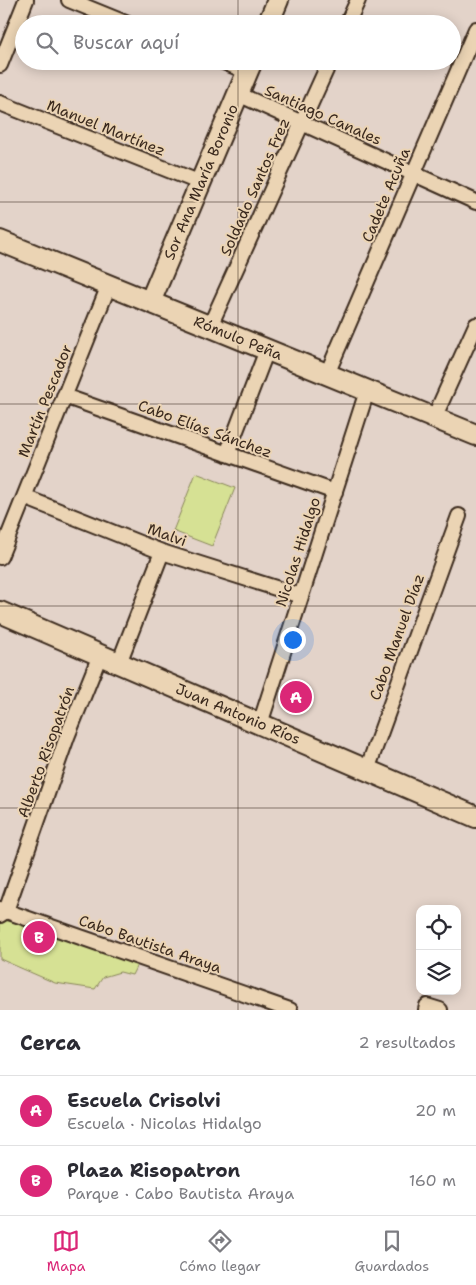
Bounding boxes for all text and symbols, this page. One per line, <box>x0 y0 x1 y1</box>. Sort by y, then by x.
search box <box>15 15 461 70</box>
icon: search <box>33 29 61 57</box>
text: Buscar aquí <box>73 30 179 55</box>
street label: Santiago Canales <box>261 80 385 150</box>
street label: Manuel Martínez <box>44 95 168 161</box>
street label: Sor Ana María Boronio <box>159 101 243 263</box>
street label: Soldado Santos Frez <box>216 115 294 259</box>
street label: Cadete Acuña <box>357 144 415 245</box>
street label: Rómulo Peña <box>191 311 286 365</box>
street label: Martín Pescador <box>13 342 77 460</box>
street label: Cabo Elías Sánchez <box>135 395 275 463</box>
street label: Nicolas Hidalgo <box>271 495 325 609</box>
street label: Malvi <box>145 519 189 551</box>
street label: Cabo Manuel Díaz <box>365 571 429 703</box>
your location <box>280 627 306 653</box>
pin: A <box>280 678 312 716</box>
street label: Juan Antonio Ríos <box>173 680 303 748</box>
street label: Alberto Risopatrón <box>13 684 79 820</box>
map controls <box>416 905 461 995</box>
button: locate <box>416 905 461 950</box>
street label: Cabo Bautista Araya <box>76 910 225 978</box>
pin: B <box>23 918 55 956</box>
button: layers <box>416 950 461 995</box>
text: Cerca <box>20 1029 81 1057</box>
text: 2 resultados <box>358 1032 456 1053</box>
text: Escuela Crisolvi <box>67 1088 221 1113</box>
text: A <box>30 1100 42 1121</box>
text: 20 m <box>415 1100 456 1121</box>
text: Escuela · Nicolas Hidalgo <box>67 1113 262 1134</box>
text: Plaza Risopatron <box>67 1158 240 1183</box>
text: B <box>31 1170 41 1191</box>
text: 160 m <box>409 1170 456 1191</box>
text: Parque · Cabo Bautista Araya <box>67 1183 294 1204</box>
tab: Mapa <box>47 1227 86 1275</box>
tab: Cómo llegar <box>179 1227 261 1275</box>
tab: Guardados <box>355 1227 429 1275</box>

